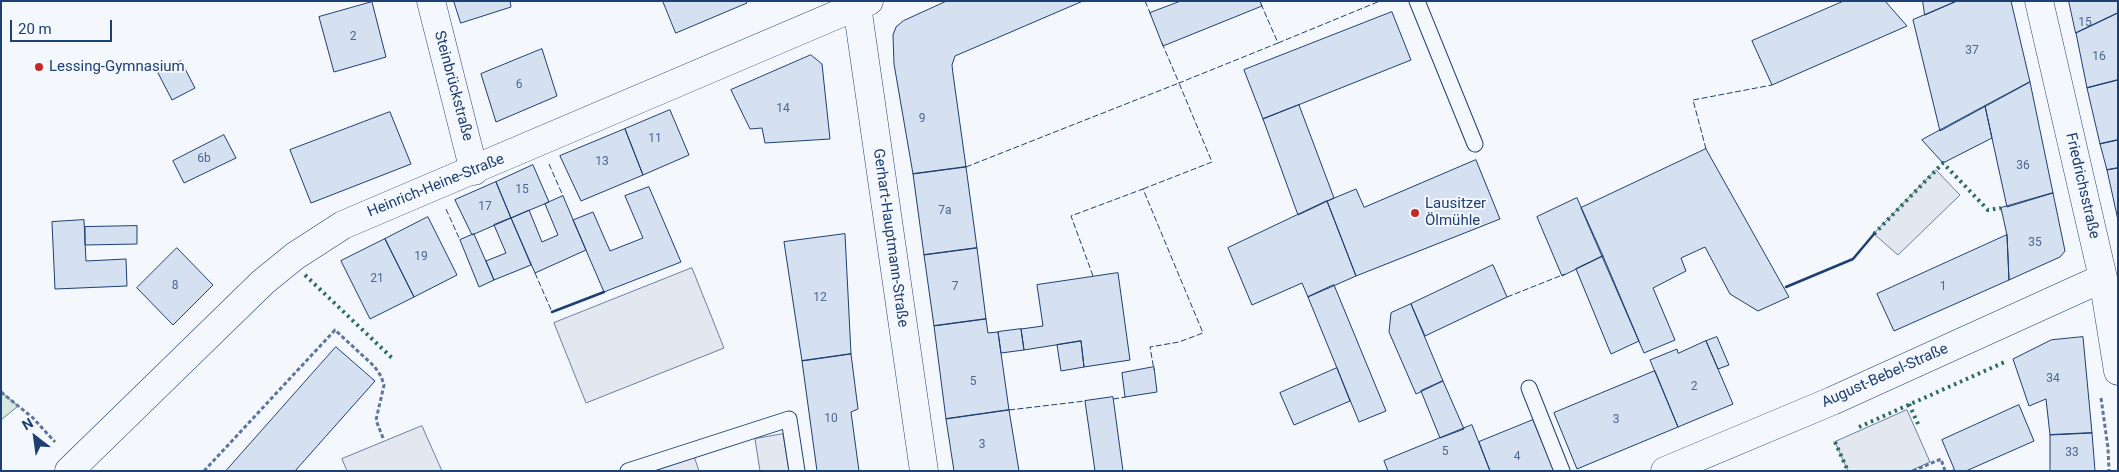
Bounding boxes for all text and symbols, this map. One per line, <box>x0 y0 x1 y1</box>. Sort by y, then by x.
scale bar <box>12 10 115 42</box>
house number: 15 <box>2078 16 2092 30</box>
text: 20 m <box>18 20 52 38</box>
street label: Steinbrückstraße <box>430 29 476 143</box>
house number: 2 <box>350 30 356 44</box>
house number: 37 <box>1965 44 1979 58</box>
house number: 16 <box>2092 50 2106 64</box>
place label: Lessing-Gymnasium <box>49 58 185 76</box>
marker: Lessing-Gymnasium <box>33 61 45 73</box>
house number: 6 <box>516 78 522 92</box>
house number: 14 <box>776 102 790 116</box>
house number: 9 <box>919 112 925 126</box>
street label: Friedrichsstraße <box>2061 131 2103 241</box>
house number: 11 <box>648 132 662 146</box>
street label: Gerhart-Hauptmann-Straße <box>869 147 911 329</box>
street label: Heinrich-Heine-Straße <box>365 150 507 222</box>
house number: 6b <box>197 152 211 166</box>
house number: 13 <box>595 155 609 169</box>
house number: 36 <box>2016 159 2030 173</box>
house number: 15 <box>515 183 529 197</box>
place label: Lausitzer Ölmühle <box>1425 195 1486 230</box>
house number: 17 <box>478 200 492 214</box>
house number: 7a <box>938 204 952 218</box>
marker: Lausitzer Ölmühle <box>1409 207 1421 219</box>
house number: 35 <box>2028 236 2042 250</box>
house number: 19 <box>414 250 428 264</box>
house number: 21 <box>370 272 384 286</box>
house number: 8 <box>172 279 178 293</box>
house number: 7 <box>952 280 958 294</box>
house number: 1 <box>1940 280 1946 294</box>
house number: 12 <box>813 291 827 305</box>
street label: August-Bebel-Straße <box>1819 340 1951 412</box>
house number: 34 <box>2046 372 2060 386</box>
house number: 5 <box>970 375 976 389</box>
house number: 2 <box>1691 380 1697 394</box>
north arrow <box>10 412 60 462</box>
house number: 10 <box>824 412 838 426</box>
house number: 3 <box>1613 413 1619 427</box>
text: N <box>19 415 36 433</box>
house number: 3 <box>979 438 985 452</box>
house number: 5 <box>1442 445 1448 459</box>
house number: 33 <box>2065 446 2079 460</box>
house number: 4 <box>1514 450 1520 464</box>

